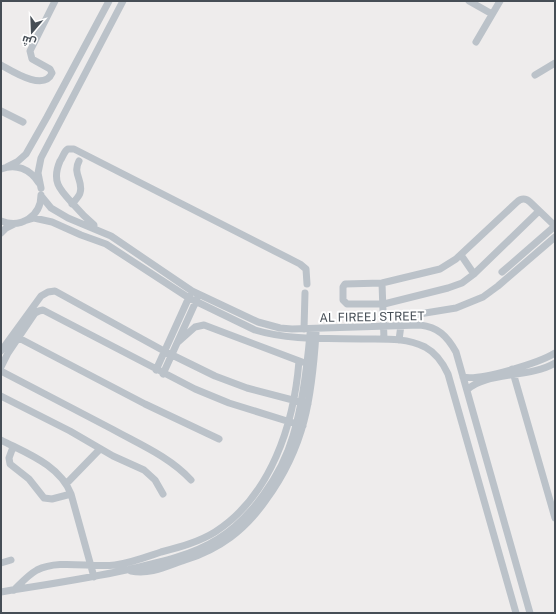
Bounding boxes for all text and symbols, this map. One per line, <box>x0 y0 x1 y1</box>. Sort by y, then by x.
north arrow <box>12 12 52 52</box>
text: ش <box>20 33 38 49</box>
street label: AL FIREEJ STREET <box>319 309 425 325</box>

